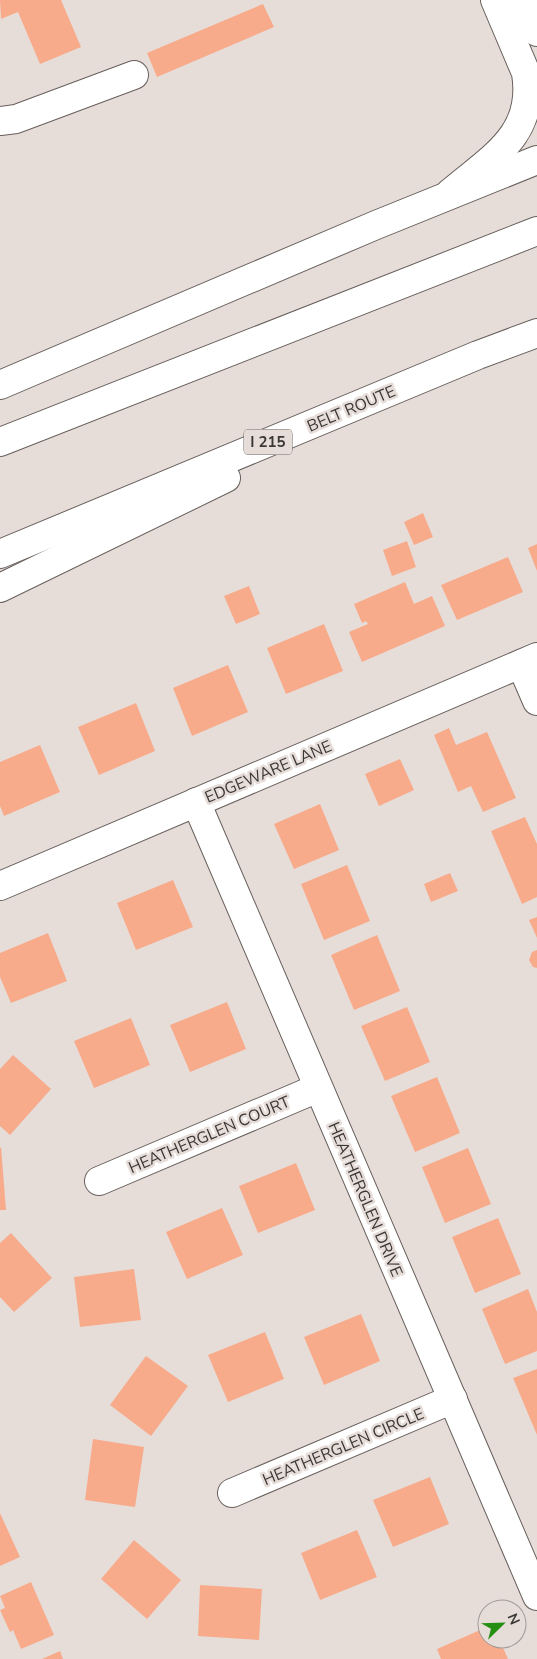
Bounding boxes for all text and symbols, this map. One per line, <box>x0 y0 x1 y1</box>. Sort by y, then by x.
street label: BELT ROUTE <box>304 380 399 437</box>
road number: I 215 <box>244 430 292 454</box>
street label: EDGEWARE LANE <box>202 735 335 809</box>
street label: HEATHERGLEN COURT <box>125 1091 294 1179</box>
street label: HEATHERGLEN DRIVE <box>323 1119 408 1280</box>
street label: HEATHERGLEN CIRCLE <box>259 1403 427 1491</box>
north arrow <box>477 1599 527 1649</box>
text: N <box>503 1611 524 1628</box>

